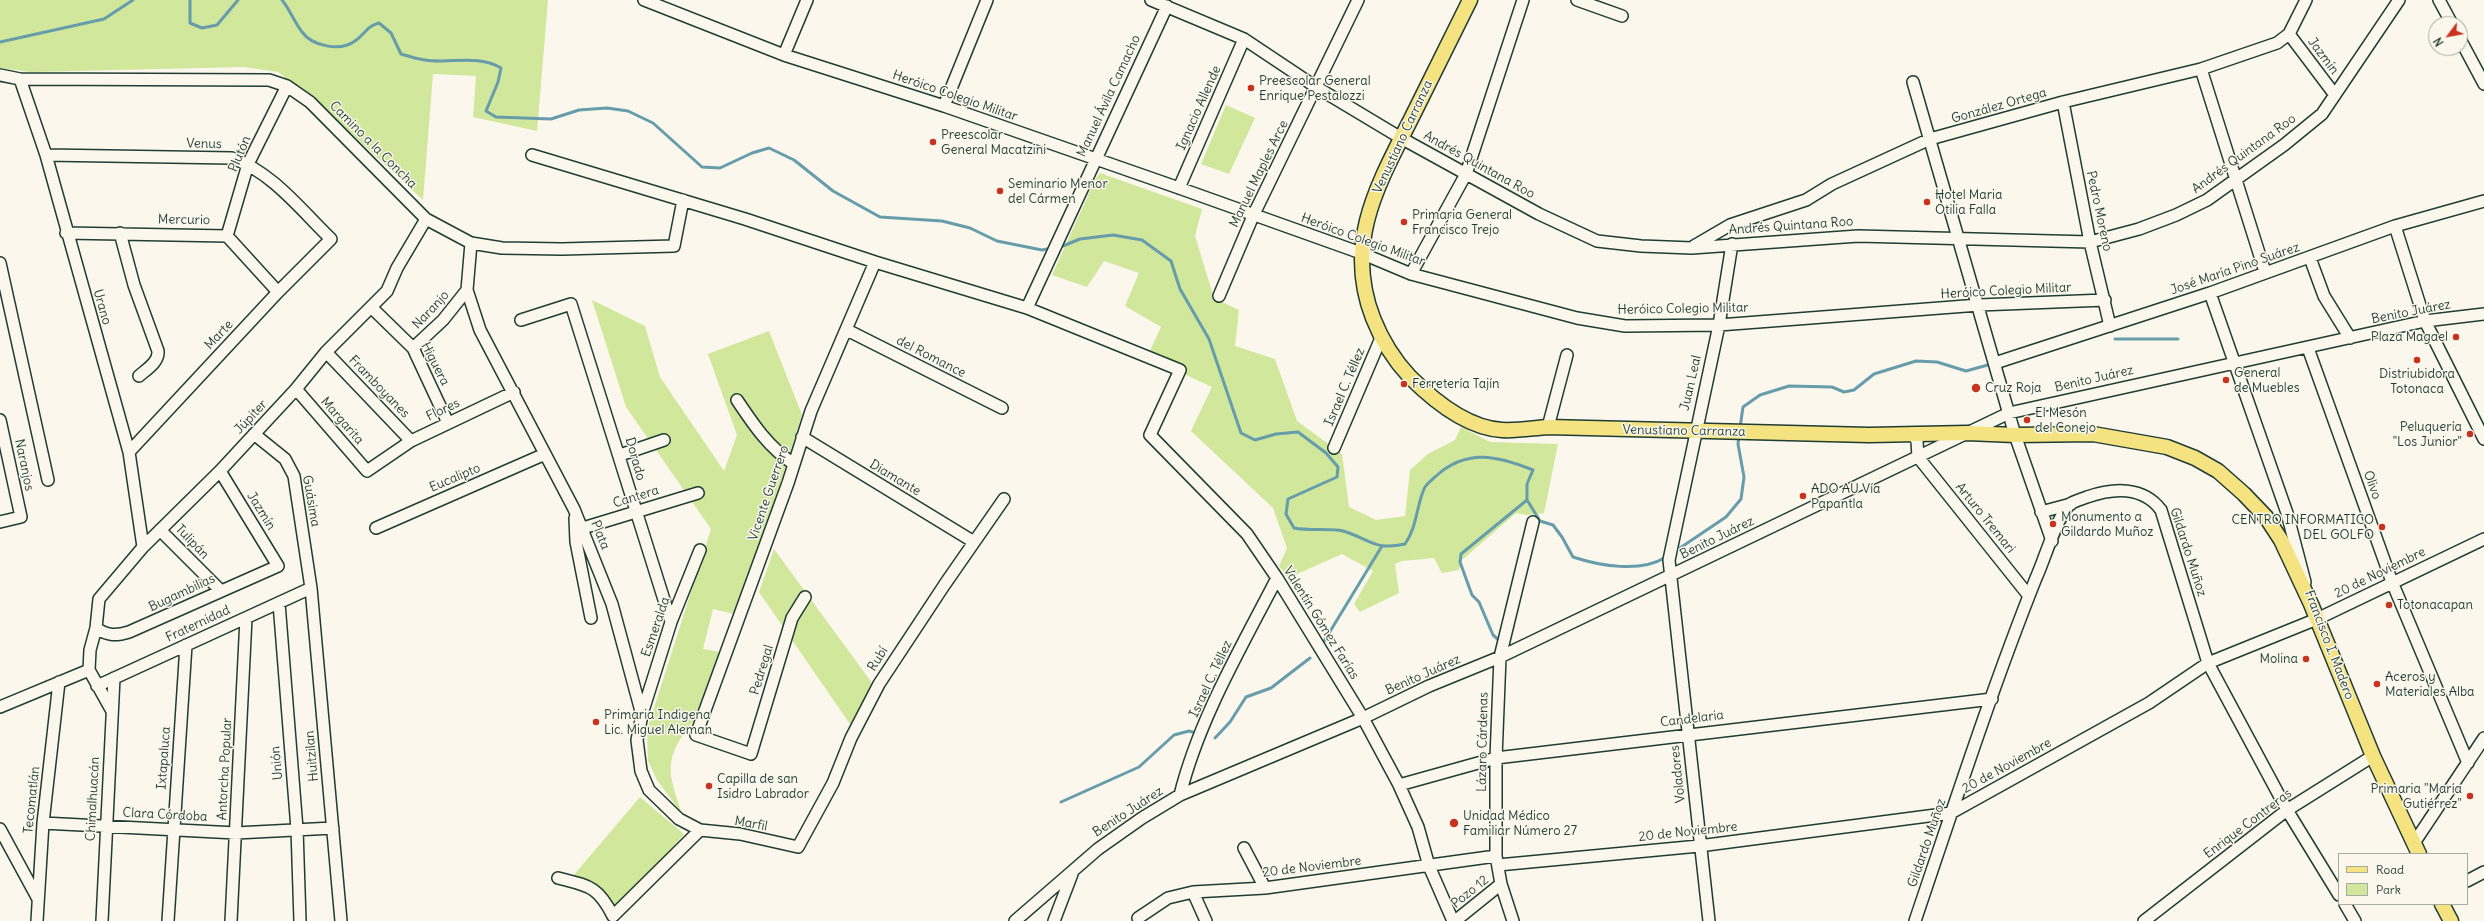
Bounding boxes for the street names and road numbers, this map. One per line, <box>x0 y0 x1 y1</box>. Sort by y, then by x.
street label: Manuel Ávila Camacho <box>1074 33 1144 159</box>
street label: Jazmín <box>2304 35 2342 77</box>
street label: Ignacio Allende <box>1173 63 1225 153</box>
street label: Heróico Colegio Militar <box>890 67 1020 125</box>
street label: Venustiano Carranza <box>1370 78 1436 196</box>
street label: González Ortega <box>1950 85 2048 127</box>
street label: Camino a la Concha <box>326 98 420 192</box>
street label: Andrés Quintana Roo <box>2189 111 2299 197</box>
street label: Manuel Maples Arce <box>1226 118 1292 230</box>
street label: Andrés Quintana Roo <box>1421 128 1537 202</box>
street label: Plutón <box>225 134 255 174</box>
street label: Venus <box>186 136 222 152</box>
street label: Pedro Moreno <box>2083 169 2115 253</box>
street label: Heróico Colegio Militar <box>1299 210 1427 270</box>
street label: Mercurio <box>158 212 210 228</box>
street label: Andrés Quintana Roo <box>1728 214 1854 238</box>
street label: José María Pino Suárez <box>2168 240 2302 298</box>
street label: Heróico Colegio Militar <box>1940 280 2072 302</box>
street label: Urano <box>90 287 114 327</box>
street label: Naranjo <box>409 288 453 332</box>
street label: Benito Juárez <box>2370 297 2452 327</box>
street label: Heróico Colegio Militar <box>1617 300 1749 318</box>
street label: Marte <box>202 317 236 353</box>
street label: del Romance <box>894 333 968 381</box>
street label: Higuera <box>417 340 453 388</box>
street label: Israel C. Téllez <box>1322 346 1368 428</box>
street label: Framboyanes <box>345 353 413 421</box>
street label: Juan Leal <box>1677 354 1705 412</box>
street label: Benito Juárez <box>2053 362 2135 396</box>
street label: Margarita <box>317 394 367 448</box>
street label: Flores <box>424 395 462 425</box>
street label: Júpiter <box>231 397 271 437</box>
street label: Venustiano Carranza <box>1622 422 1746 440</box>
street label: Dorado <box>621 436 649 482</box>
street label: Naranjos <box>11 438 37 492</box>
street label: Vicente Guerrero <box>745 443 793 543</box>
street label: Diamante <box>867 457 923 499</box>
street label: Eucalipto <box>427 460 483 496</box>
street label: Olivo <box>2360 468 2384 502</box>
street label: Guásima <box>299 474 323 528</box>
street label: Arturo Tremari <box>1952 480 2018 556</box>
street label: Cantera <box>611 483 661 511</box>
street label: Jazmín <box>243 489 279 533</box>
street label: Gildardo Muñoz <box>2166 506 2210 598</box>
street label: Benito Juárez <box>1677 513 1757 563</box>
street label: Plata <box>587 518 613 552</box>
street label: Tulipán <box>172 522 212 562</box>
street label: 20 de Noviembre <box>2332 544 2428 602</box>
street label: Valentín Gómez Farías <box>1280 564 1362 682</box>
street label: Bugambilias <box>146 571 218 615</box>
street label: Francisco I. Madero <box>2301 588 2357 702</box>
street label: Esmeralda <box>638 595 674 659</box>
street label: Fraternidad <box>163 602 233 646</box>
street label: Israel C. Téllez <box>1186 638 1236 720</box>
street label: Pedregal <box>747 643 777 697</box>
street label: Rubí <box>865 644 891 674</box>
street label: Benito Juárez <box>1383 652 1463 698</box>
street label: Lázaro Cárdenas <box>1474 692 1492 792</box>
street label: Candelaria <box>1659 707 1725 731</box>
street label: Antorcha Popular <box>215 717 235 821</box>
street label: Ixtapaluca <box>154 726 174 790</box>
street label: Huitzilan <box>302 730 322 782</box>
street label: 20 de Noviembre <box>1960 735 2054 797</box>
street label: Voladores <box>1667 744 1689 804</box>
street label: Unión <box>268 745 286 781</box>
street label: Chimalhuacán <box>83 756 103 842</box>
street label: Tecomatlán <box>21 765 43 835</box>
street label: Benito Juárez <box>1090 784 1166 840</box>
street label: Enrique Contreras <box>2201 786 2295 862</box>
street label: Gildardo Muñoz <box>1905 797 1949 889</box>
street label: Clara Córdoba <box>122 805 208 825</box>
street label: Marfil <box>733 813 769 835</box>
street label: 20 de Noviembre <box>1638 819 1738 845</box>
street label: 20 de Noviembre <box>1262 853 1362 881</box>
street label: Pozo 12 <box>1448 872 1492 912</box>

